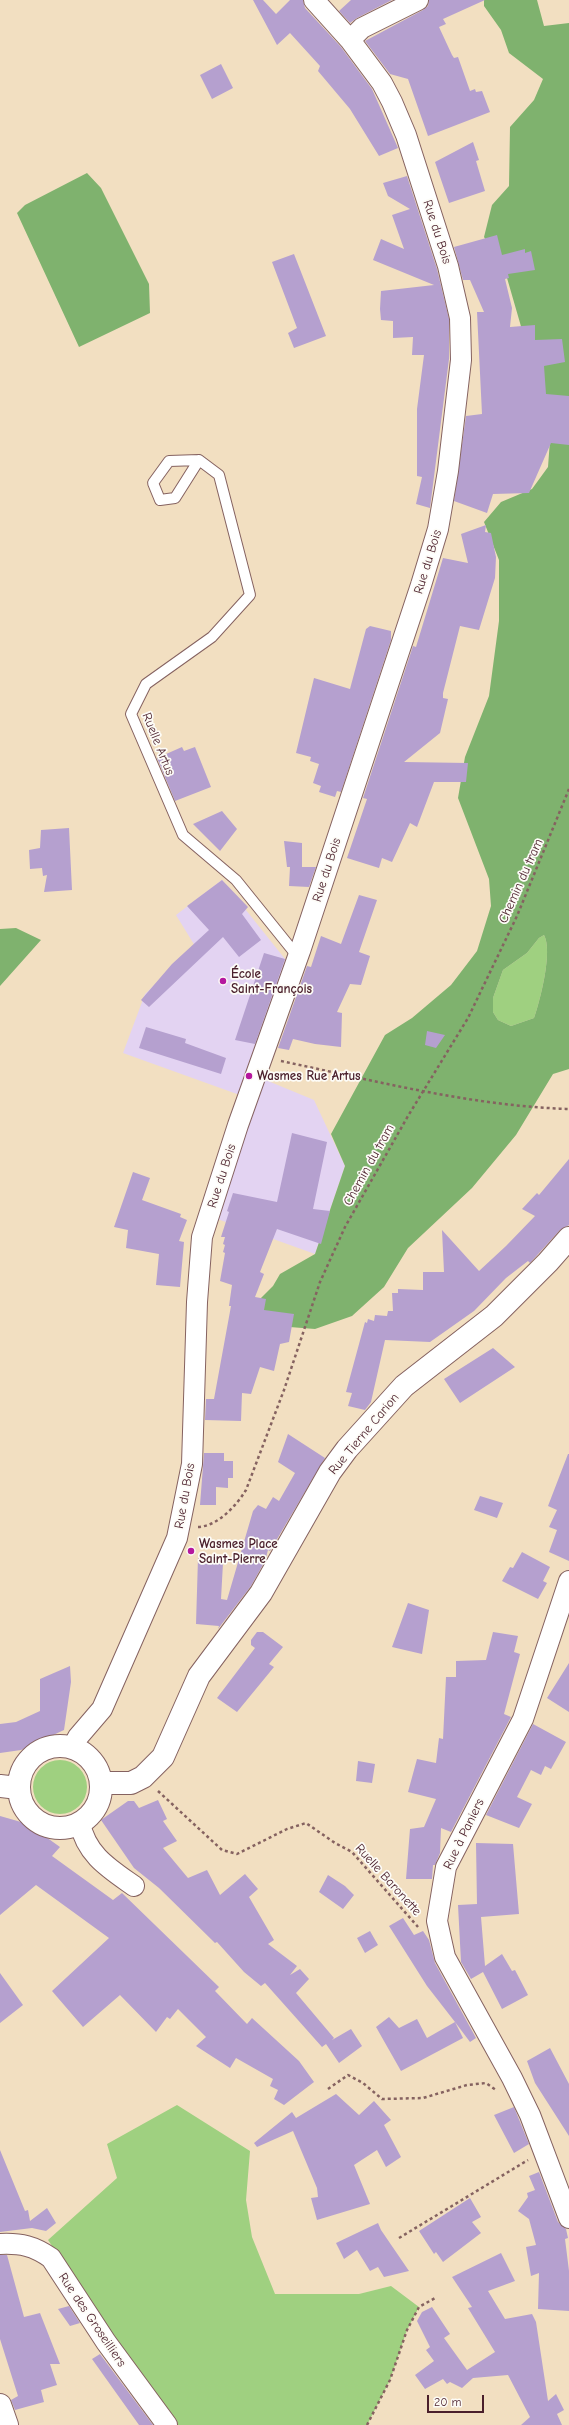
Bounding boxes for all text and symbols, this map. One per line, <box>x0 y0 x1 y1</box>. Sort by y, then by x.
street label: Rue du Bois <box>419 198 455 266</box>
street label: Rue du Bois <box>411 528 445 596</box>
street label: Ruelle Artus <box>138 711 178 777</box>
street label: Rue du Bois <box>309 836 345 904</box>
street label: Chemin du tram <box>495 836 547 926</box>
place label: École Saint-François <box>231 966 312 997</box>
marker: École Saint-François <box>218 976 228 986</box>
place label: Wasmes Rue Artus <box>257 1068 361 1084</box>
marker: Wasmes Rue Artus <box>244 1071 254 1081</box>
street label: Chemin du tram <box>340 1122 398 1208</box>
street label: Rue du Bois <box>204 1142 240 1210</box>
street label: Rue Tierne Carion <box>325 1390 403 1478</box>
street label: Rue du Bois <box>172 1462 198 1530</box>
place label: Wasmes Place Saint-Pierre <box>199 1536 278 1567</box>
marker: Wasmes Place Saint-Pierre <box>186 1546 196 1556</box>
street label: Rue à Paniers <box>440 1796 488 1872</box>
street label: Ruelle Baronette <box>352 1841 424 1919</box>
street label: Rue des Groseilliers <box>55 2270 129 2370</box>
scale bar <box>429 2387 486 2413</box>
text: 20 m <box>434 2395 462 2409</box>

